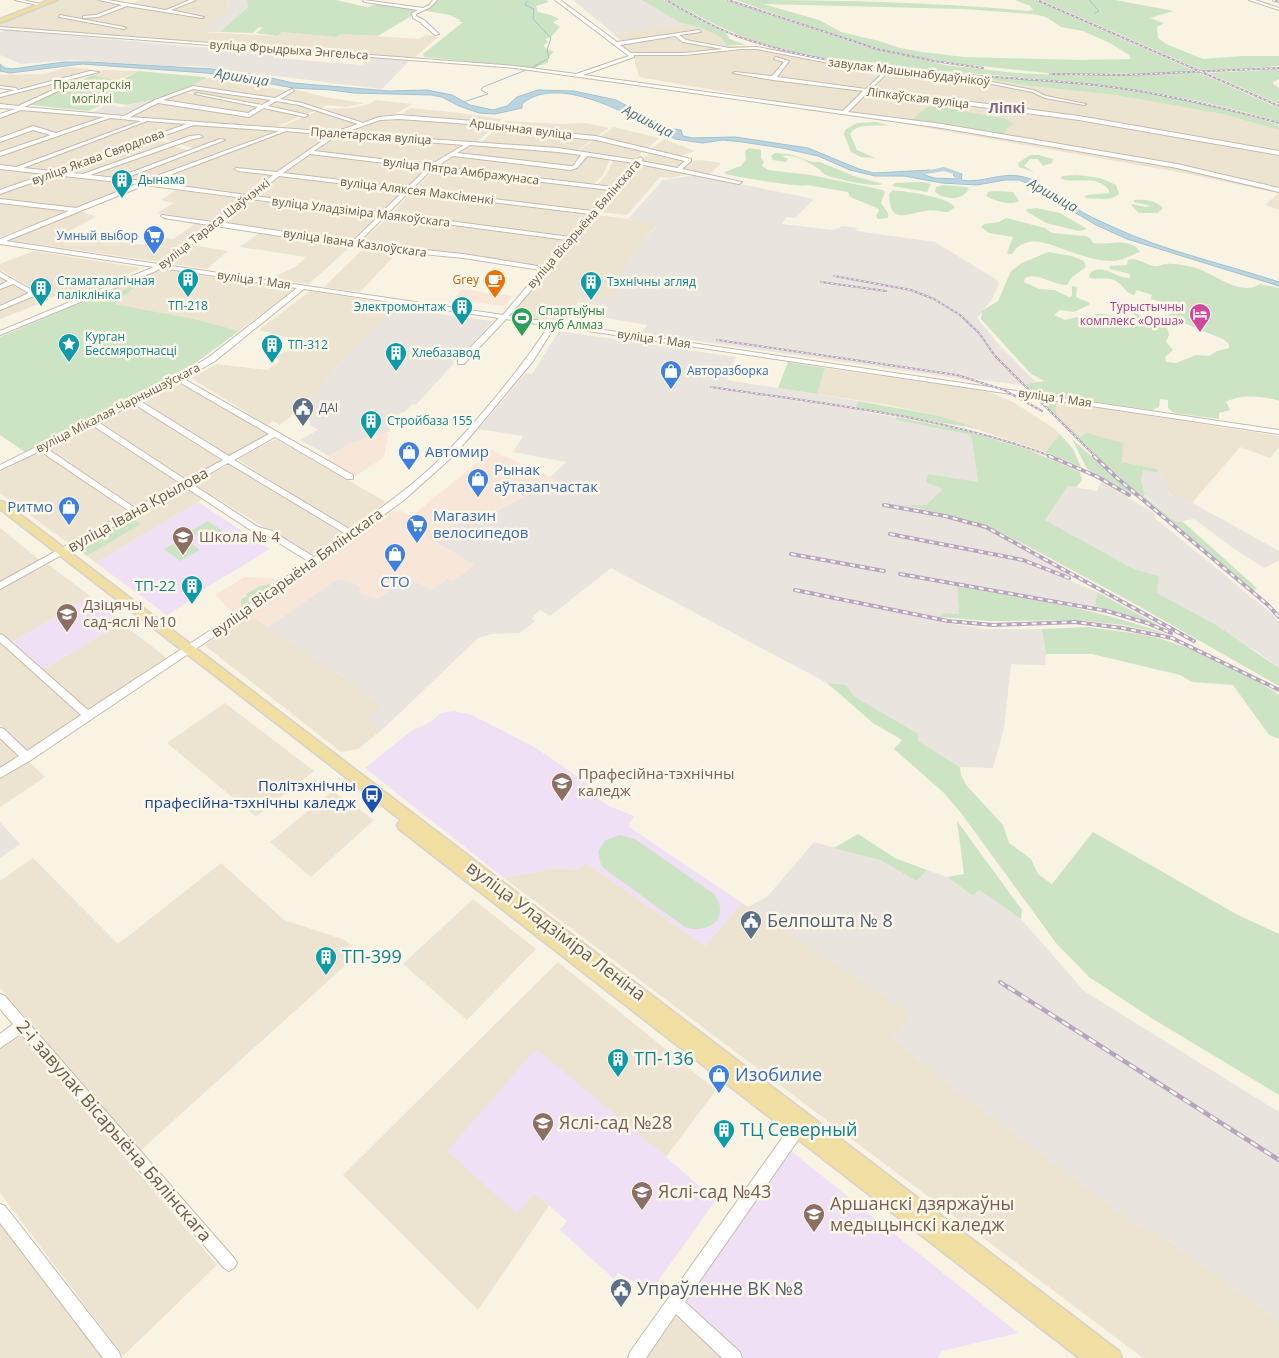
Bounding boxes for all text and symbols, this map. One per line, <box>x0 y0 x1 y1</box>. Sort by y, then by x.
street label: вуліца Фрыдрыха Энгельса <box>209 35 369 64</box>
street label: завулак Машынабудаўнікоў <box>827 53 992 90</box>
water label: Аршыца <box>213 63 271 90</box>
park label: Пралетарскія могілкі <box>53 76 131 107</box>
street label: Ліпкаўская вуліца <box>866 83 970 112</box>
district label: Ліпкі <box>989 98 1025 117</box>
water label: Аршыца <box>619 99 677 141</box>
street label: Аршычная вуліца <box>469 114 573 143</box>
street label: Пралетарская вуліца <box>310 123 432 148</box>
street label: вуліца Якава Свярдлова <box>29 125 167 188</box>
street label: вуліца Пятра Амбражунаса <box>382 152 540 189</box>
street label: вуліца Вісарыёна Бялінскага <box>523 155 644 292</box>
building icon: Дынама <box>110 168 134 199</box>
place label: Дынама <box>138 171 185 188</box>
street label: вуліца Аляксея Максіменкі <box>339 173 495 208</box>
water label: Аршыца <box>1024 173 1082 216</box>
street label: вуліца Тараса Шаўчэнкі <box>154 174 273 273</box>
street label: вуліца Уладзіміра Маякоўскага <box>271 192 451 231</box>
supermarket icon: Умный выбор <box>142 224 166 255</box>
street label: вуліца Івана Казлоўскага <box>282 224 428 261</box>
place label: Умный выбор <box>56 227 138 244</box>
street label: вуліца 1 Мая <box>216 266 292 293</box>
building icon: ТП-218 <box>176 267 200 298</box>
cafe icon: Grey <box>483 268 507 299</box>
building icon: Тэхнічны агляд <box>579 270 603 301</box>
place label: Grey <box>453 271 480 288</box>
place label: Стаматалагічная паліклініка <box>57 272 155 303</box>
place label: Тэхнічны агляд <box>607 273 696 290</box>
building icon: Стаматалагічная паліклініка <box>29 276 53 307</box>
building icon: Электромонтаж <box>450 295 474 326</box>
place label: ТП-218 <box>168 297 208 314</box>
place label: Электромонтаж <box>354 298 446 315</box>
place label: Турыстычны комплекс «Орша» <box>1080 298 1184 329</box>
place label: Спартыўны клуб Алмаз <box>538 302 605 333</box>
hotel icon: Турыстычны комплекс «Орша» <box>1188 302 1212 333</box>
sports icon: Спартыўны клуб Алмаз <box>510 306 534 337</box>
street label: вуліца 1 Мая <box>616 325 692 352</box>
place label: Курган Бессмяротнасці <box>85 328 177 359</box>
place icon: Курган Бессмяротнасці <box>57 332 81 363</box>
building icon: ТП-312 <box>260 333 284 364</box>
place label: ТП-312 <box>288 336 328 353</box>
building icon: Хлебазавод <box>384 341 408 372</box>
place label: Хлебазавод <box>412 344 480 361</box>
street label: вуліца Мікалая Чарнышэўскага <box>33 359 203 457</box>
shop icon: Авторазборка <box>659 359 683 390</box>
place label: Авторазборка <box>687 362 769 379</box>
street label: вуліца 1 Мая <box>1017 384 1093 411</box>
public building icon: ДАІ <box>291 396 315 427</box>
place label: ДАІ <box>319 399 338 416</box>
building icon: Стройбаза 155 <box>359 409 383 440</box>
place label: Стройбаза 155 <box>387 412 473 429</box>
shop icon: Автомир <box>397 440 421 471</box>
place label: Автомир <box>425 441 489 461</box>
place label: Рынак аўтазапчастак <box>494 459 598 496</box>
street label: вуліца Івана Крылова <box>64 462 211 556</box>
shop icon: Рынак аўтазапчастак <box>466 467 490 498</box>
shop icon: Ритмо <box>57 495 81 526</box>
place label: Ритмо <box>7 496 53 516</box>
street label: вуліца Вісарыёна Бялінскага <box>207 503 386 641</box>
place label: Магазин велосипедов <box>433 505 528 542</box>
supermarket icon: Магазин велосипедов <box>405 513 429 544</box>
school or university icon: Школа № 4 <box>171 525 195 556</box>
place label: Школа № 4 <box>199 526 280 546</box>
shop icon: СТО <box>383 542 407 573</box>
place label: СТО <box>380 571 410 591</box>
building icon: ТП-22 <box>180 574 204 605</box>
place label: ТП-22 <box>135 575 176 595</box>
place label: Дзіцячы сад-яслі №10 <box>83 594 176 631</box>
school or university icon: Дзіцячы сад-яслі №10 <box>55 602 79 633</box>
place label: Прафесійна-тэхнічны каледж <box>578 763 734 800</box>
school or university icon: Прафесійна-тэхнічны каледж <box>550 771 574 802</box>
place label: Політэхнічны прафесійна-тэхнічны каледж <box>145 775 356 812</box>
bus stop icon: Політэхнічны прафесійна-тэхнічны каледж <box>360 783 384 814</box>
street label: вуліца Уладзіміра Леніна <box>462 855 651 1006</box>
place label: Белпошта № 8 <box>767 908 893 932</box>
public building icon: Белпошта № 8 <box>739 909 763 940</box>
place label: ТП-399 <box>342 944 402 968</box>
building icon: ТП-399 <box>314 945 338 976</box>
street label: 2-і завулак Вісарыёна Бялінскага <box>12 1014 218 1246</box>
place label: ТП-136 <box>634 1046 694 1070</box>
building icon: ТП-136 <box>606 1047 630 1078</box>
place label: Изобилие <box>735 1062 822 1086</box>
shop icon: Изобилие <box>707 1063 731 1094</box>
place label: Яслі-сад №28 <box>559 1110 672 1134</box>
school or university icon: Яслі-сад №28 <box>531 1111 555 1142</box>
place label: ТЦ Северный <box>740 1117 857 1141</box>
building icon: ТЦ Северный <box>712 1118 736 1149</box>
place label: Яслі-сад №43 <box>658 1179 771 1203</box>
school or university icon: Яслі-сад №43 <box>630 1180 654 1211</box>
place label: Аршанскі дзяржаўны медыцынскі каледж <box>830 1191 1014 1236</box>
school or university icon: Аршанскі дзяржаўны медыцынскі каледж <box>802 1202 826 1233</box>
place label: Упраўленне ВК №8 <box>637 1276 803 1300</box>
public building icon: Упраўленне ВК №8 <box>609 1277 633 1308</box>

